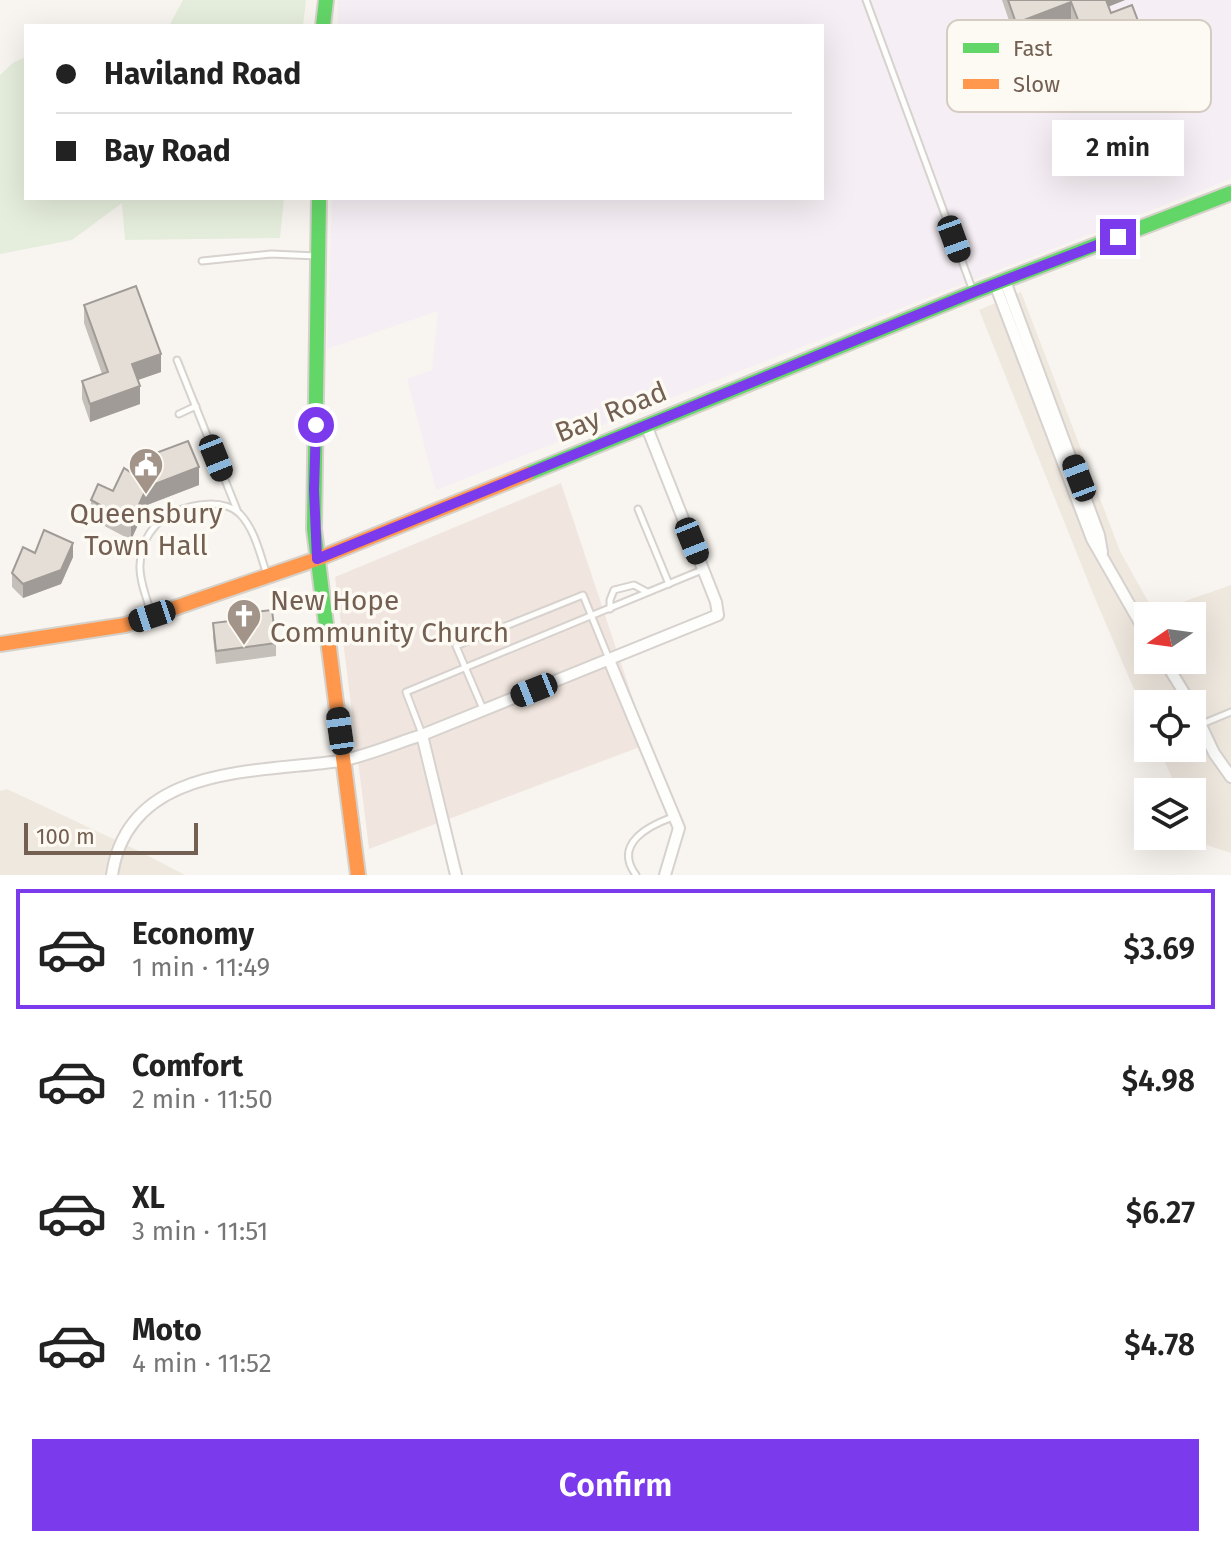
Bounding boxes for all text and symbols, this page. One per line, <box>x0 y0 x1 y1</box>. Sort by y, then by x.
legend <box>947 20 1211 112</box>
text: Fast <box>1013 35 1053 62</box>
text: Haviland Road <box>104 56 301 92</box>
text: Slow <box>1013 71 1060 98</box>
callout: 2 min <box>1052 121 1184 177</box>
text: 2 min <box>1086 132 1150 163</box>
text: Bay Road <box>104 133 231 169</box>
car <box>935 212 973 266</box>
route end <box>1100 219 1136 255</box>
street label: Bay Road <box>550 375 672 449</box>
route start <box>298 407 334 443</box>
car <box>196 431 236 485</box>
public building icon: Queensbury Town Hall <box>127 446 165 496</box>
car <box>1059 451 1099 505</box>
place label: Queensbury Town Hall <box>69 497 223 562</box>
car <box>672 514 712 568</box>
place label: New Hope Community Church <box>270 584 509 649</box>
car <box>125 597 179 635</box>
church icon: New Hope Community Church <box>225 597 263 647</box>
north arrow <box>1134 602 1206 674</box>
map controls <box>1134 602 1206 850</box>
car <box>507 670 561 710</box>
button: locate <box>1134 690 1206 762</box>
car <box>325 706 355 756</box>
button: layers <box>1134 778 1206 850</box>
scale bar <box>24 819 198 855</box>
text: 100 m <box>36 823 95 850</box>
icon: car <box>36 913 108 985</box>
text: Economy <box>132 916 254 952</box>
text: $3.69 <box>1124 931 1195 967</box>
text: 1 min · 11:49 <box>132 952 270 983</box>
icon: car <box>36 1045 108 1117</box>
text: Comfort <box>132 1048 243 1084</box>
text: $4.98 <box>1122 1063 1195 1099</box>
text: 2 min · 11:50 <box>132 1084 273 1115</box>
icon: car <box>36 1177 108 1249</box>
text: XL <box>132 1180 165 1216</box>
text: $6.27 <box>1126 1195 1195 1231</box>
text: 3 min · 11:51 <box>132 1216 268 1247</box>
icon: car <box>36 1309 108 1381</box>
text: Moto <box>132 1312 202 1348</box>
text: $4.78 <box>1124 1327 1195 1363</box>
text: 4 min · 11:52 <box>132 1348 272 1379</box>
button: Confirm <box>32 1439 1199 1531</box>

